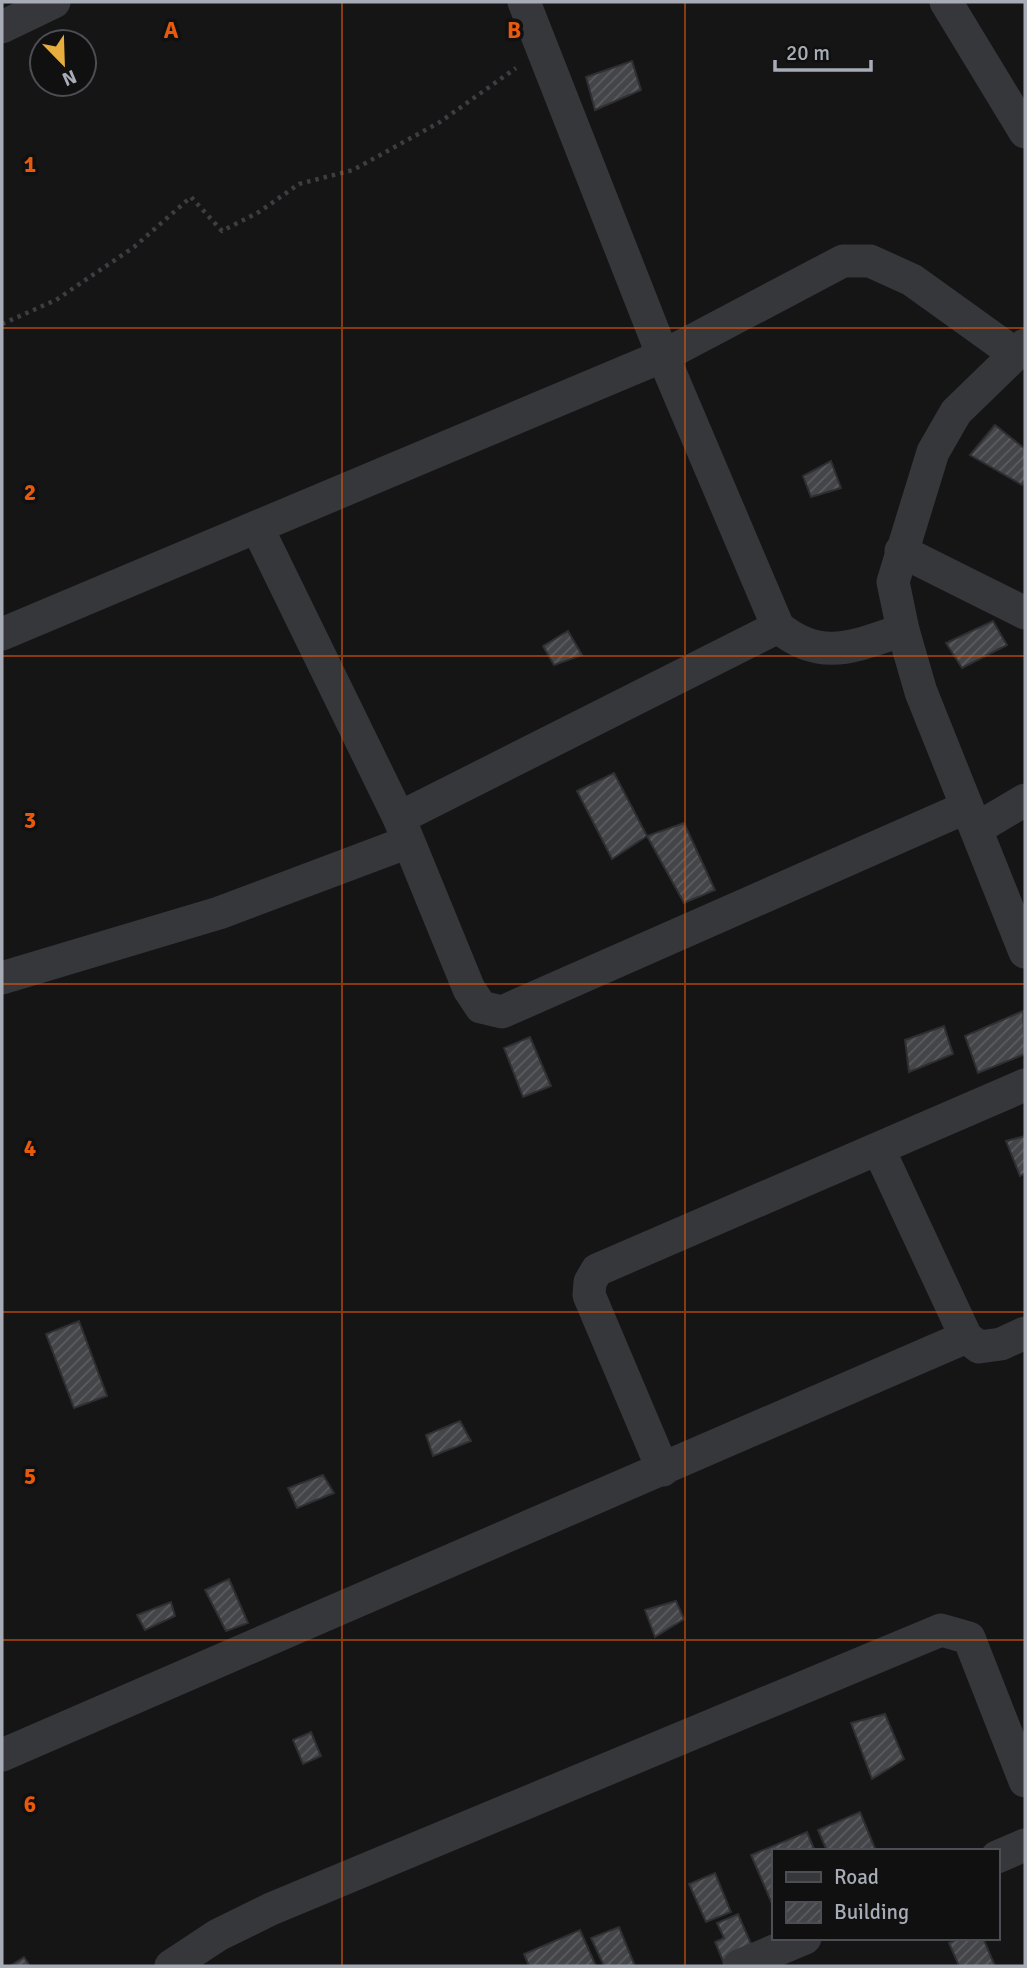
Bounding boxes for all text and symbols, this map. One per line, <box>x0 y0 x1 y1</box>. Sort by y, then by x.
text: A <box>164 16 179 45</box>
text: B <box>507 16 521 45</box>
north arrow <box>28 28 98 98</box>
scale bar <box>775 28 871 72</box>
text: 20 m <box>786 40 830 66</box>
text: N <box>58 64 80 91</box>
text: 1 <box>24 150 36 179</box>
text: 2 <box>24 478 36 507</box>
text: 3 <box>24 806 36 835</box>
text: 4 <box>24 1134 36 1163</box>
text: 5 <box>24 1462 36 1491</box>
text: 6 <box>24 1790 36 1819</box>
legend <box>772 1849 999 1940</box>
text: Road <box>834 1864 879 1890</box>
text: Building <box>834 1899 909 1925</box>

